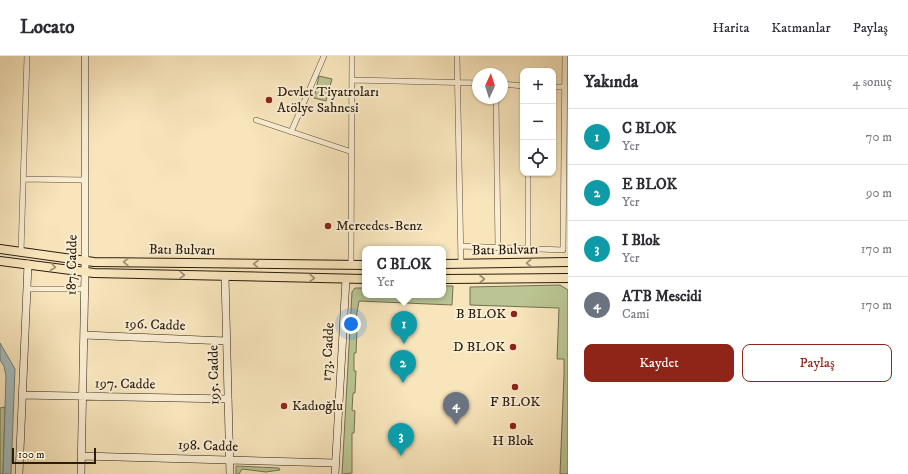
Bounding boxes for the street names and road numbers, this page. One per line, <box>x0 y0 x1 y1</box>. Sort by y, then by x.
street label: 187. Cadde <box>62 234 82 296</box>
street label: Batı Bulvarı <box>149 240 216 260</box>
street label: Batı Bulvarı <box>472 240 539 260</box>
street label: 196. Cadde <box>124 315 186 335</box>
street label: 173. Cadde <box>317 322 339 382</box>
street label: 195. Cadde <box>204 345 224 405</box>
street label: 197. Cadde <box>94 374 156 394</box>
street label: 198. Cadde <box>177 436 239 456</box>

